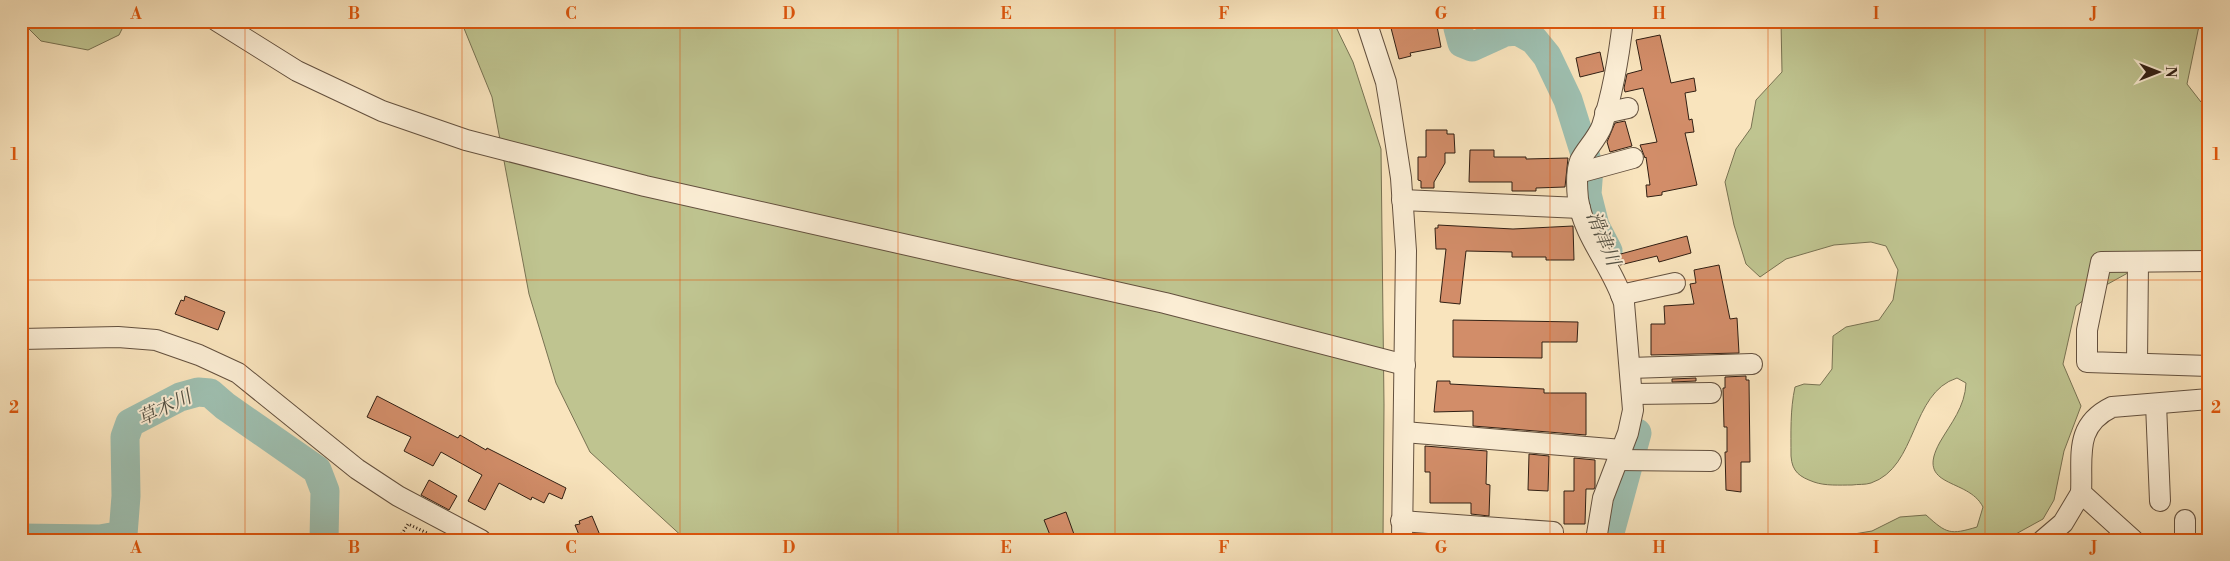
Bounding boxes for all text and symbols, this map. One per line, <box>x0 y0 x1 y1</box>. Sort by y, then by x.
text: A <box>129 4 142 24</box>
text: B <box>348 4 360 24</box>
text: C <box>565 4 577 24</box>
text: D <box>783 4 796 24</box>
text: E <box>1000 4 1012 24</box>
text: F <box>1218 4 1230 24</box>
text: G <box>1435 4 1448 24</box>
text: H <box>1652 4 1666 24</box>
text: I <box>1873 4 1879 24</box>
text: J <box>2089 4 2097 24</box>
north arrow <box>2132 48 2182 98</box>
text: N <box>2161 66 2179 78</box>
text: 1 <box>10 145 18 165</box>
text: 1 <box>2212 145 2220 165</box>
water label: 滑津川 <box>1581 207 1626 271</box>
water label: 草木川 <box>134 384 197 431</box>
text: 2 <box>9 398 19 418</box>
text: 2 <box>2211 398 2221 418</box>
text: A <box>129 538 142 558</box>
text: B <box>348 538 360 558</box>
text: C <box>565 538 577 558</box>
text: D <box>783 538 796 558</box>
text: E <box>1000 538 1012 558</box>
text: F <box>1218 538 1230 558</box>
text: G <box>1435 538 1448 558</box>
text: H <box>1652 538 1666 558</box>
text: I <box>1873 538 1879 558</box>
text: J <box>2089 538 2097 558</box>

